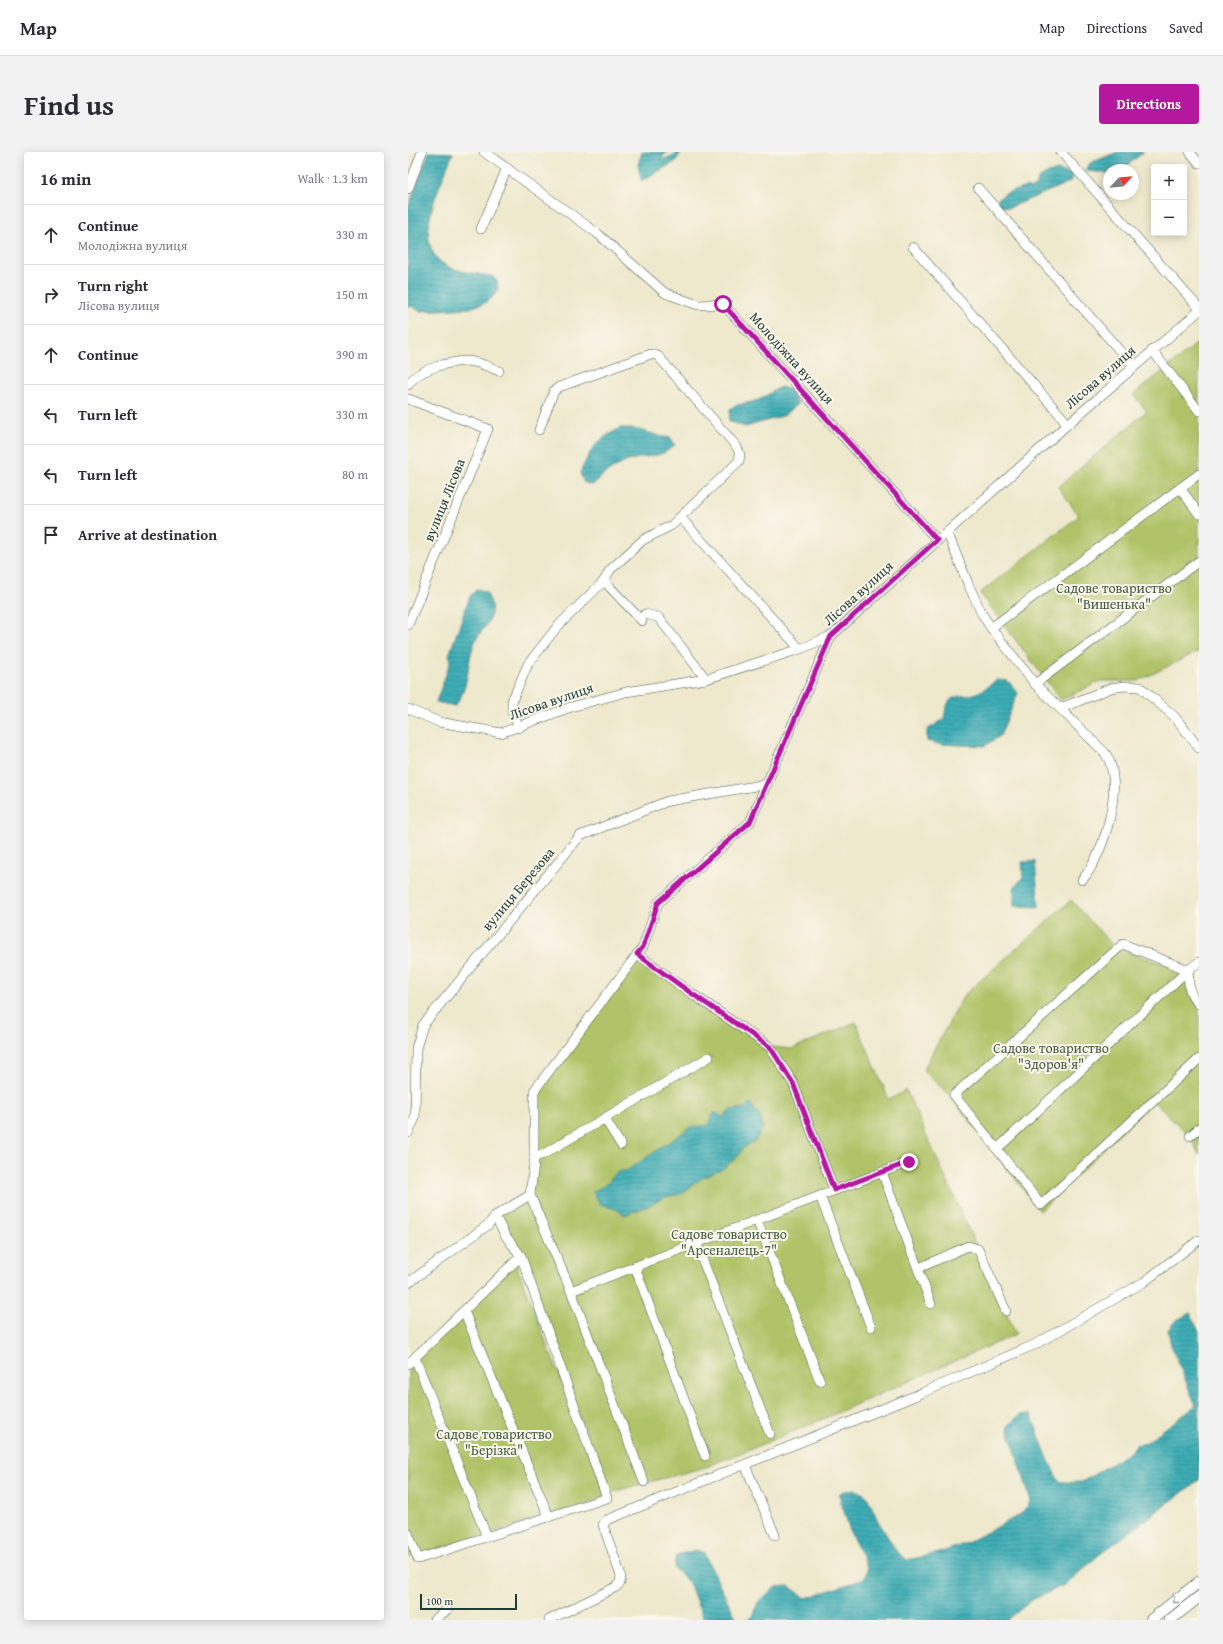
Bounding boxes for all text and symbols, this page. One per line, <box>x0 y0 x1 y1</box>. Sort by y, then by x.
text: Map <box>20 14 57 42</box>
text: Map <box>1039 18 1065 38</box>
text: Directions <box>1087 18 1147 38</box>
text: Saved <box>1169 18 1203 38</box>
text: Find us <box>24 84 114 125</box>
button: Directions <box>1099 84 1199 124</box>
north arrow <box>1103 164 1139 200</box>
map controls <box>1151 164 1187 236</box>
button: + <box>1151 164 1187 200</box>
text: 16 min <box>40 166 91 191</box>
text: Walk · 1.3 km <box>297 169 368 188</box>
button: − <box>1151 200 1187 236</box>
text: Continue <box>78 215 139 236</box>
icon: ahead <box>40 224 62 246</box>
text: 330 m <box>336 225 368 244</box>
text: Молодіжна вулиця <box>78 236 187 255</box>
text: Turn right <box>78 275 149 296</box>
icon: right <box>40 284 62 306</box>
text: 150 m <box>336 285 368 304</box>
route start <box>714 295 732 313</box>
text: Лісова вулиця <box>78 296 160 315</box>
street label: Молодіжна вулиця <box>745 308 839 408</box>
street label: Лісова вулиця <box>1060 341 1140 413</box>
icon: ahead <box>40 344 62 366</box>
text: Continue <box>78 344 139 365</box>
text: 390 m <box>336 345 368 364</box>
icon: left <box>40 404 62 426</box>
text: Turn left <box>78 404 137 425</box>
text: 330 m <box>336 405 368 424</box>
street label: вулиця Лісова <box>418 455 470 544</box>
icon: left <box>40 464 62 486</box>
text: Turn left <box>78 464 137 485</box>
text: 80 m <box>342 465 368 484</box>
icon: arrive <box>40 524 62 546</box>
text: Arrive at destination <box>78 524 217 545</box>
street label: Лісова вулиця <box>819 556 897 630</box>
park label: Садове товариство "Вишенька" <box>1056 578 1172 614</box>
street label: Лісова вулиця <box>506 677 596 725</box>
street label: вулиця Березова <box>477 843 559 935</box>
park label: Садове товариство "Здоров'я" <box>993 1038 1109 1074</box>
route end <box>900 1153 918 1171</box>
park label: Садове товариство "Арсеналець-7" <box>671 1224 787 1260</box>
park label: Садове товариство "Берізка" <box>436 1424 552 1460</box>
scale bar <box>420 1592 517 1611</box>
text: 100 m <box>426 1593 453 1609</box>
one-way arrow <box>1172 1596 1179 1603</box>

